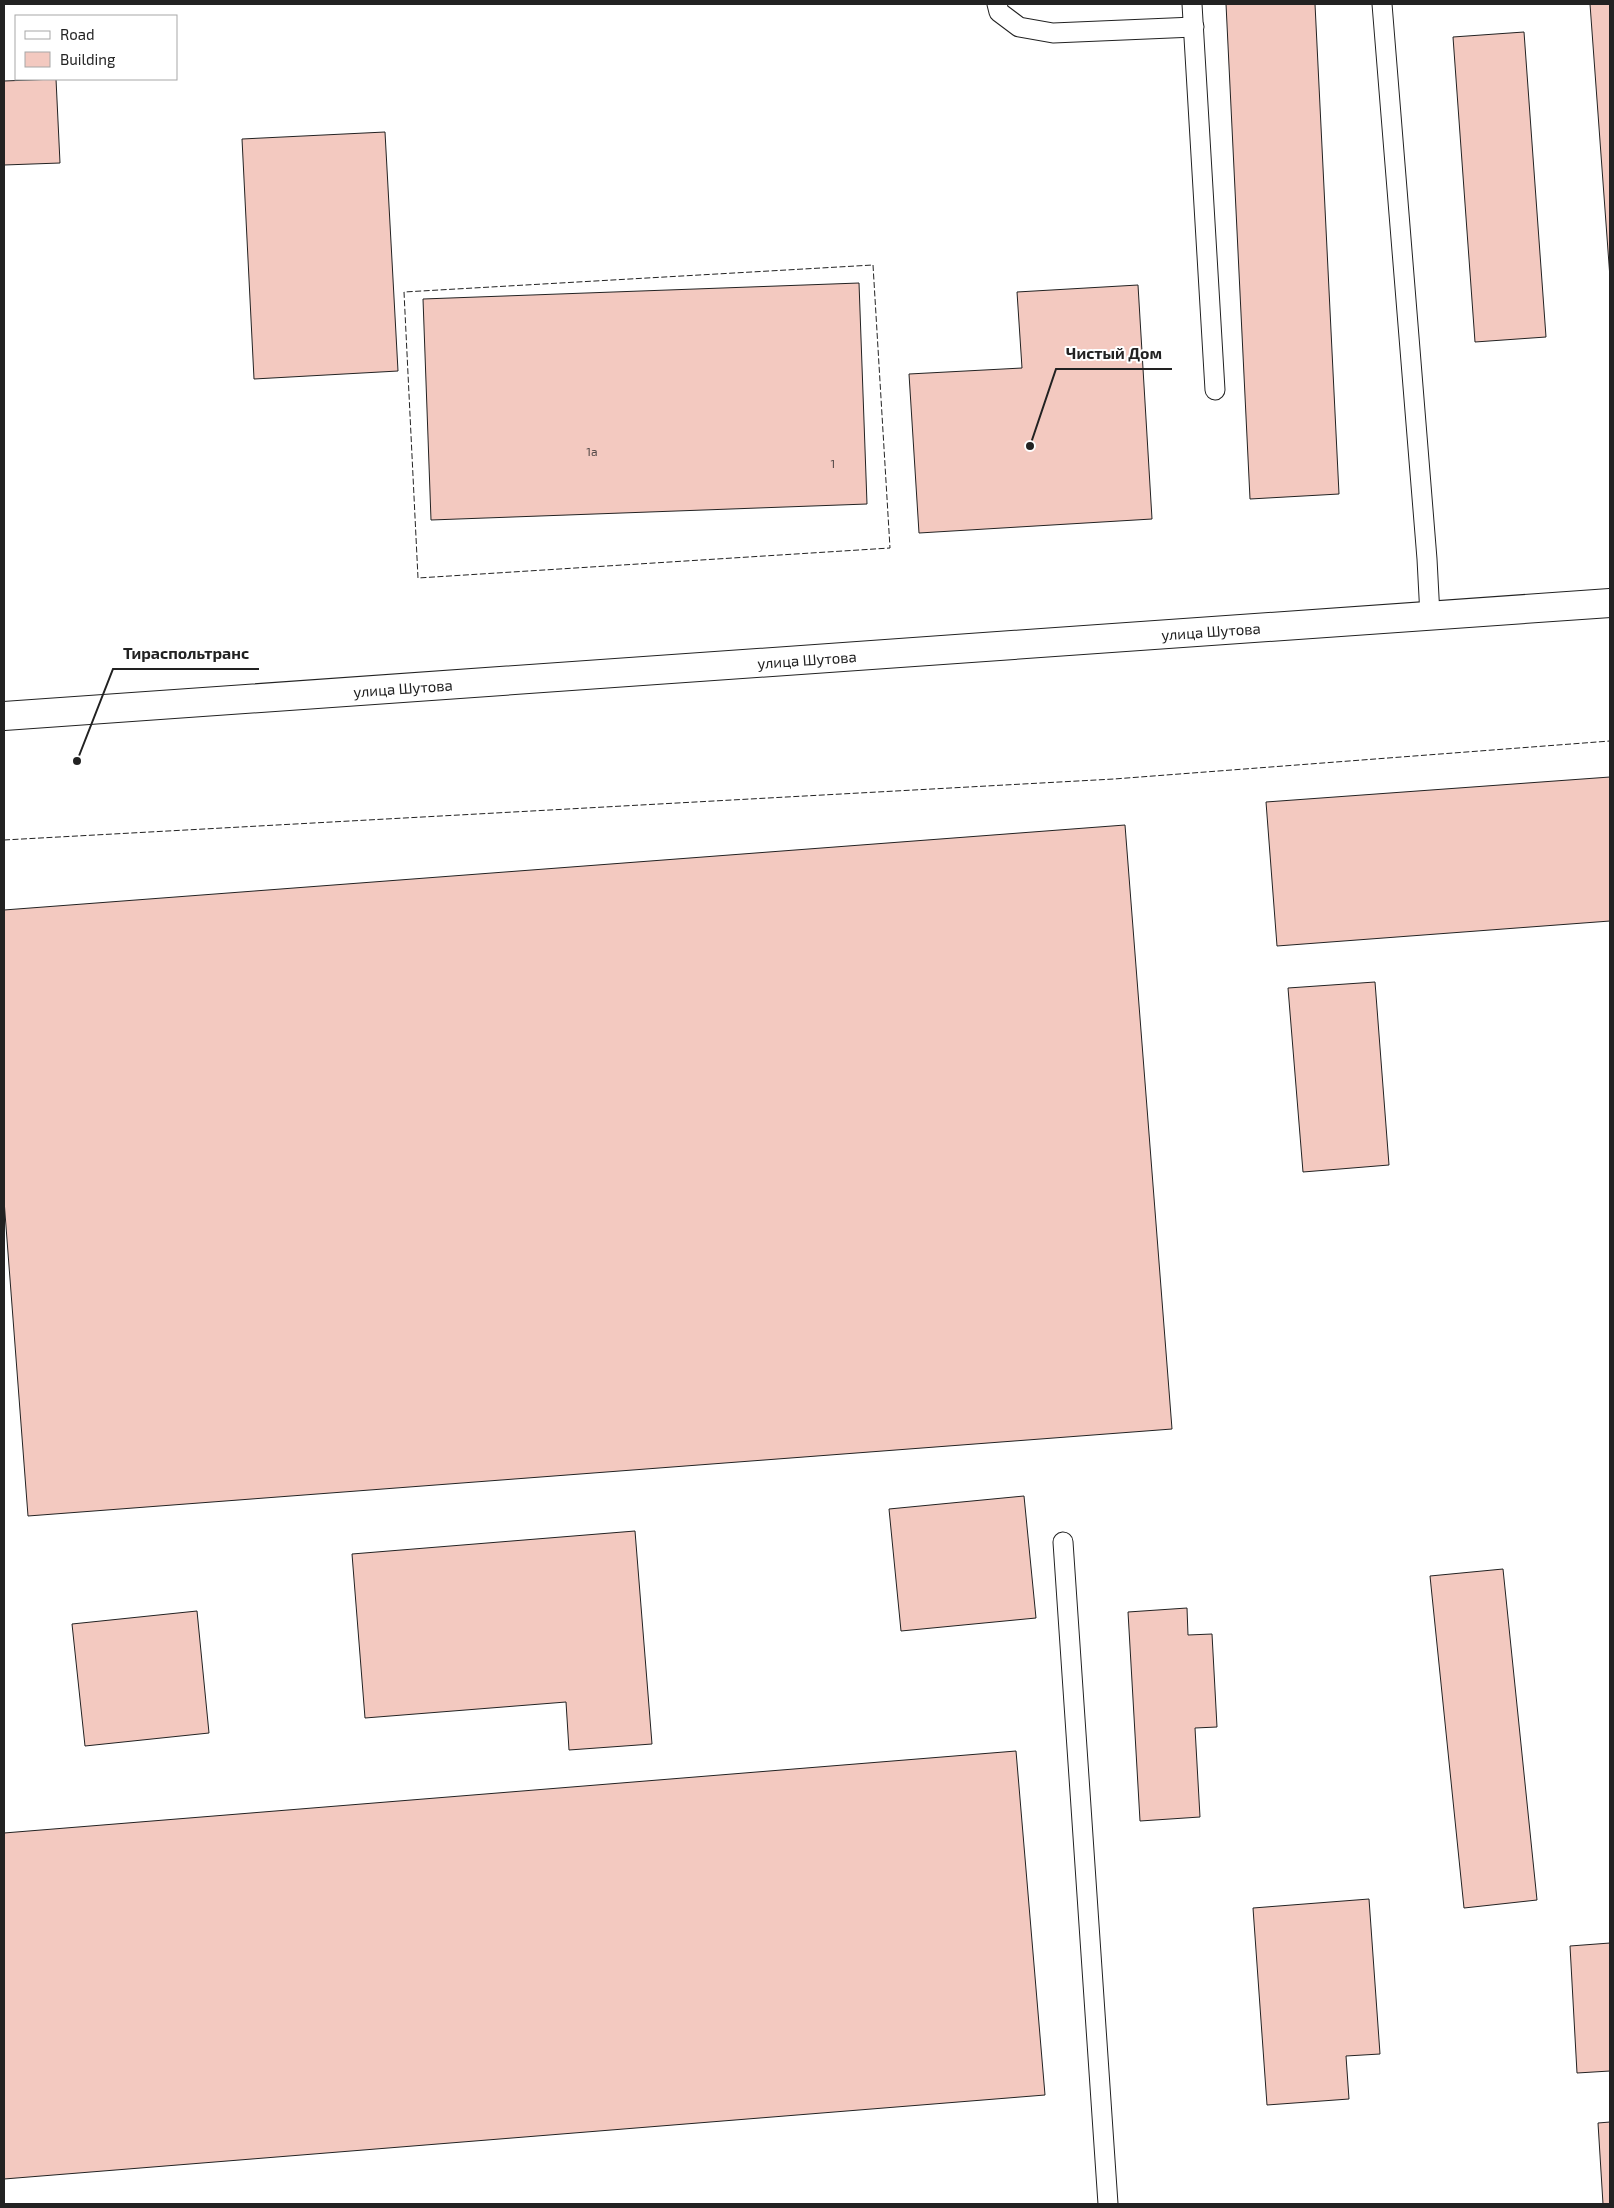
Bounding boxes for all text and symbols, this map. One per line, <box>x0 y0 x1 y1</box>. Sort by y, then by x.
legend <box>15 15 178 80</box>
text: Road <box>60 25 95 43</box>
text: Building <box>60 50 116 68</box>
callout: Чистый Дом <box>1056 338 1172 369</box>
text: Чистый Дом <box>1066 343 1162 362</box>
house number: 1а <box>586 444 598 458</box>
house number: 1 <box>831 456 835 470</box>
street label: улица Шутова <box>1161 619 1261 645</box>
callout: Тираспольтранс <box>113 638 259 669</box>
text: Тираспольтранс <box>123 643 249 662</box>
street label: улица Шутова <box>757 647 857 673</box>
street label: улица Шутова <box>353 675 453 701</box>

